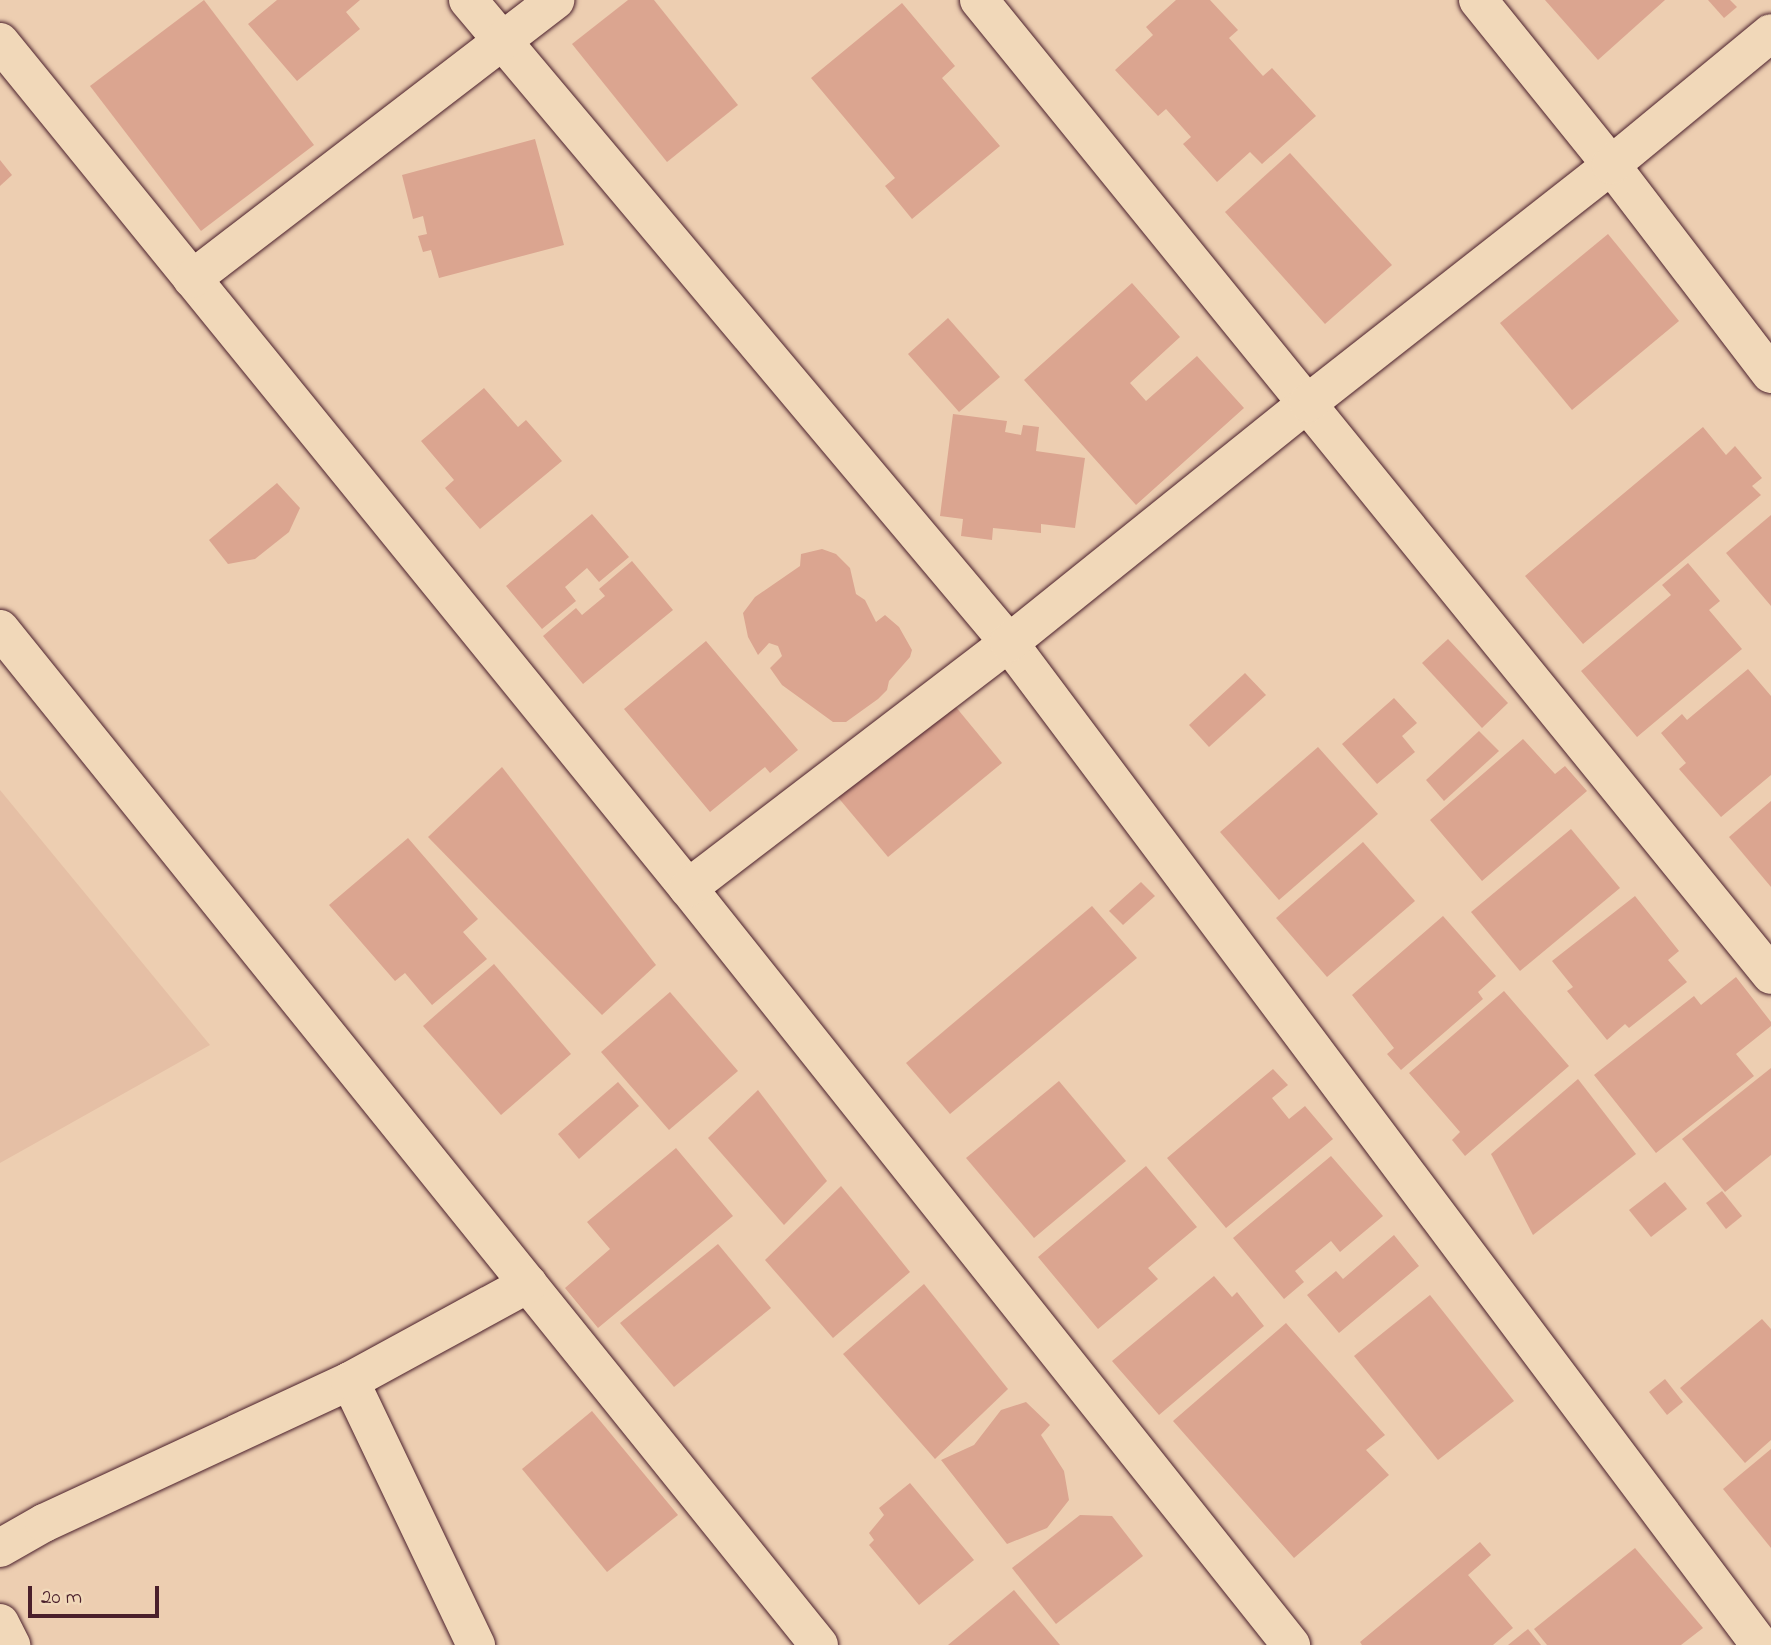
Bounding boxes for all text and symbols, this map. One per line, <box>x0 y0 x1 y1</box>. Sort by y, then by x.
scale bar <box>32 1572 163 1616</box>
text: 20 m <box>41 1583 82 1613</box>

